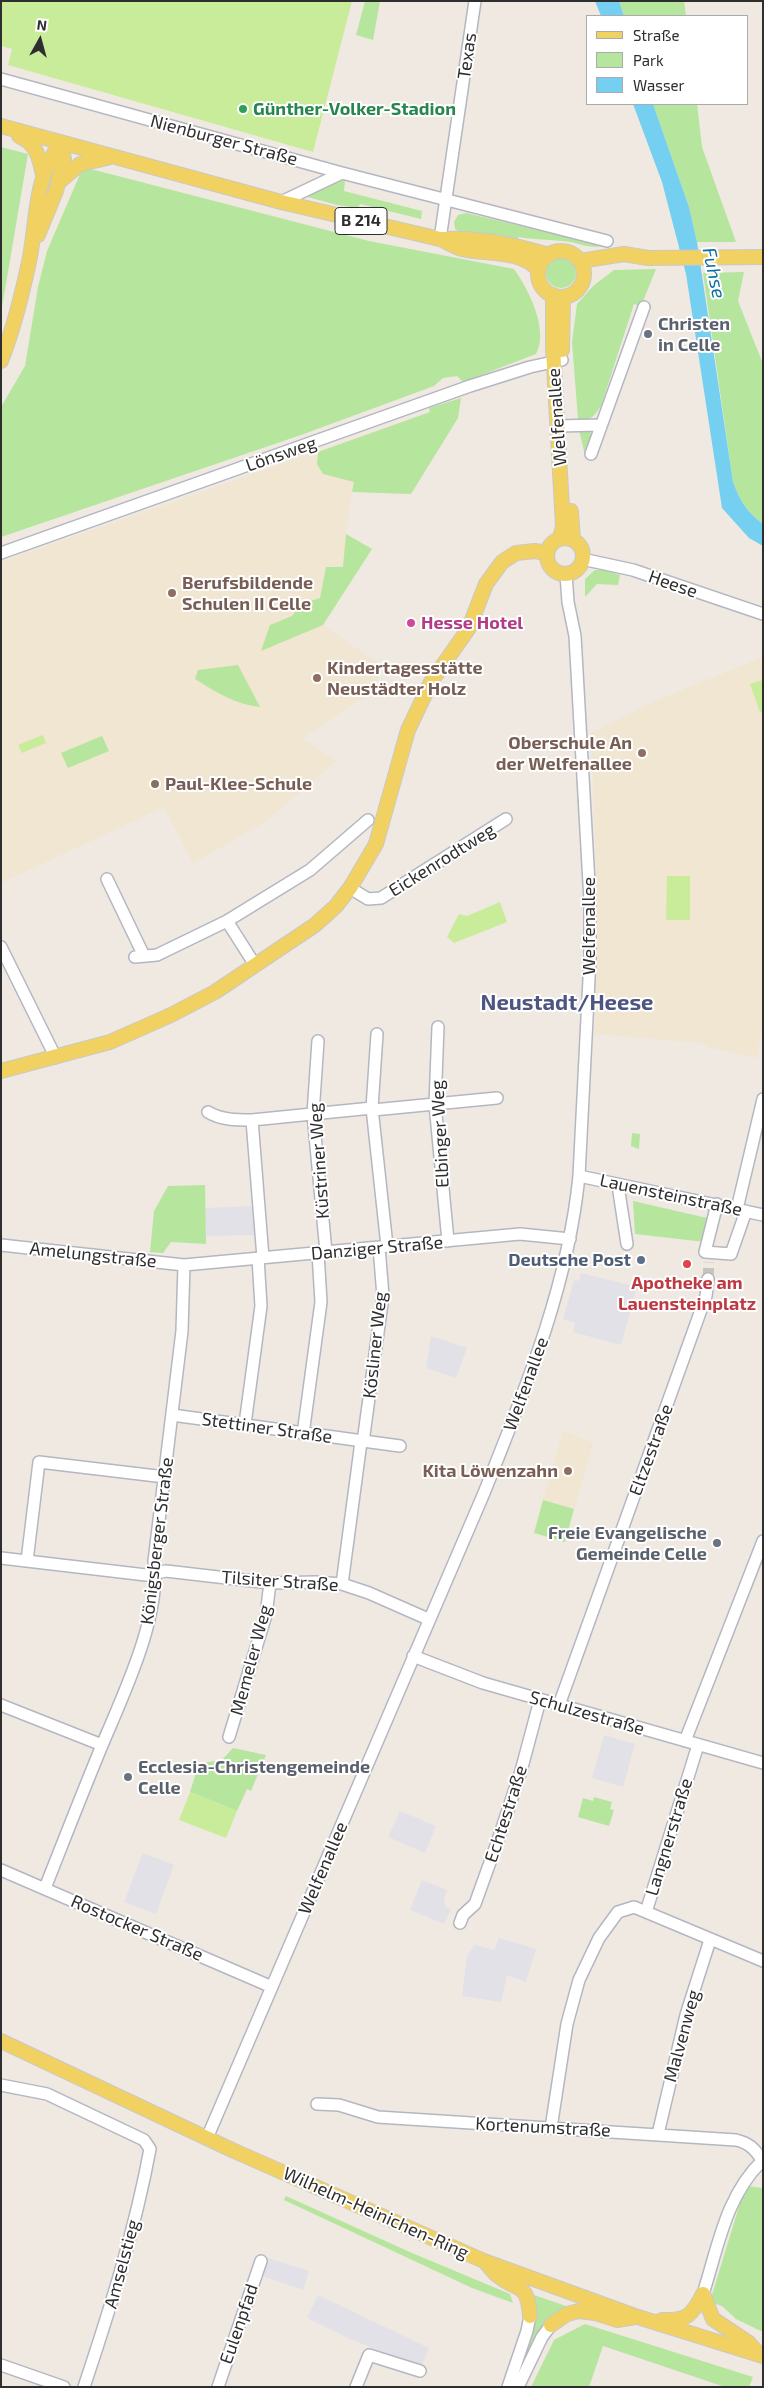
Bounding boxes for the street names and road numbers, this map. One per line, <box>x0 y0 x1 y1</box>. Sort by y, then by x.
street label: Texas <box>453 31 481 81</box>
street label: Nienburger Straße <box>148 110 300 170</box>
road number: B 214 <box>335 208 387 235</box>
street label: Welfenallee <box>543 367 571 467</box>
street label: Lönsweg <box>243 432 319 476</box>
street label: Heese <box>646 566 700 602</box>
street label: Eickenrodtweg <box>385 819 499 901</box>
street label: Welfenallee <box>578 877 600 975</box>
street label: Elbinger Weg <box>426 1080 454 1188</box>
street label: Küstriner Weg <box>304 1102 334 1220</box>
street label: Lauensteinstraße <box>598 1169 744 1221</box>
street label: Danziger Straße <box>310 1231 444 1265</box>
street label: Amelungstraße <box>28 1238 158 1272</box>
street label: Kösliner Weg <box>359 1290 391 1400</box>
street label: Welfenallee <box>499 1334 553 1434</box>
street label: Eltzestraße <box>624 1401 678 1499</box>
street label: Stettiner Straße <box>200 1408 334 1448</box>
street label: Königsberger Straße <box>136 1456 178 1626</box>
street label: Tilsiter Straße <box>221 1566 339 1596</box>
street label: Memeler Weg <box>226 1602 276 1718</box>
street label: Schulzestraße <box>527 1686 647 1740</box>
street label: Echtestraße <box>480 1763 532 1865</box>
street label: Langnerstraße <box>641 1776 697 1898</box>
street label: Welfenallee <box>294 1818 352 1918</box>
street label: Rostocker Straße <box>67 1890 207 1966</box>
street label: Malvenweg <box>659 1987 705 2085</box>
street label: Kortenumstraße <box>475 2113 611 2141</box>
street label: Wilhelm-Heinichen-Ring <box>280 2162 472 2264</box>
street label: Amselstieg <box>100 2217 144 2311</box>
street label: Eulenpfad <box>215 2281 263 2367</box>

